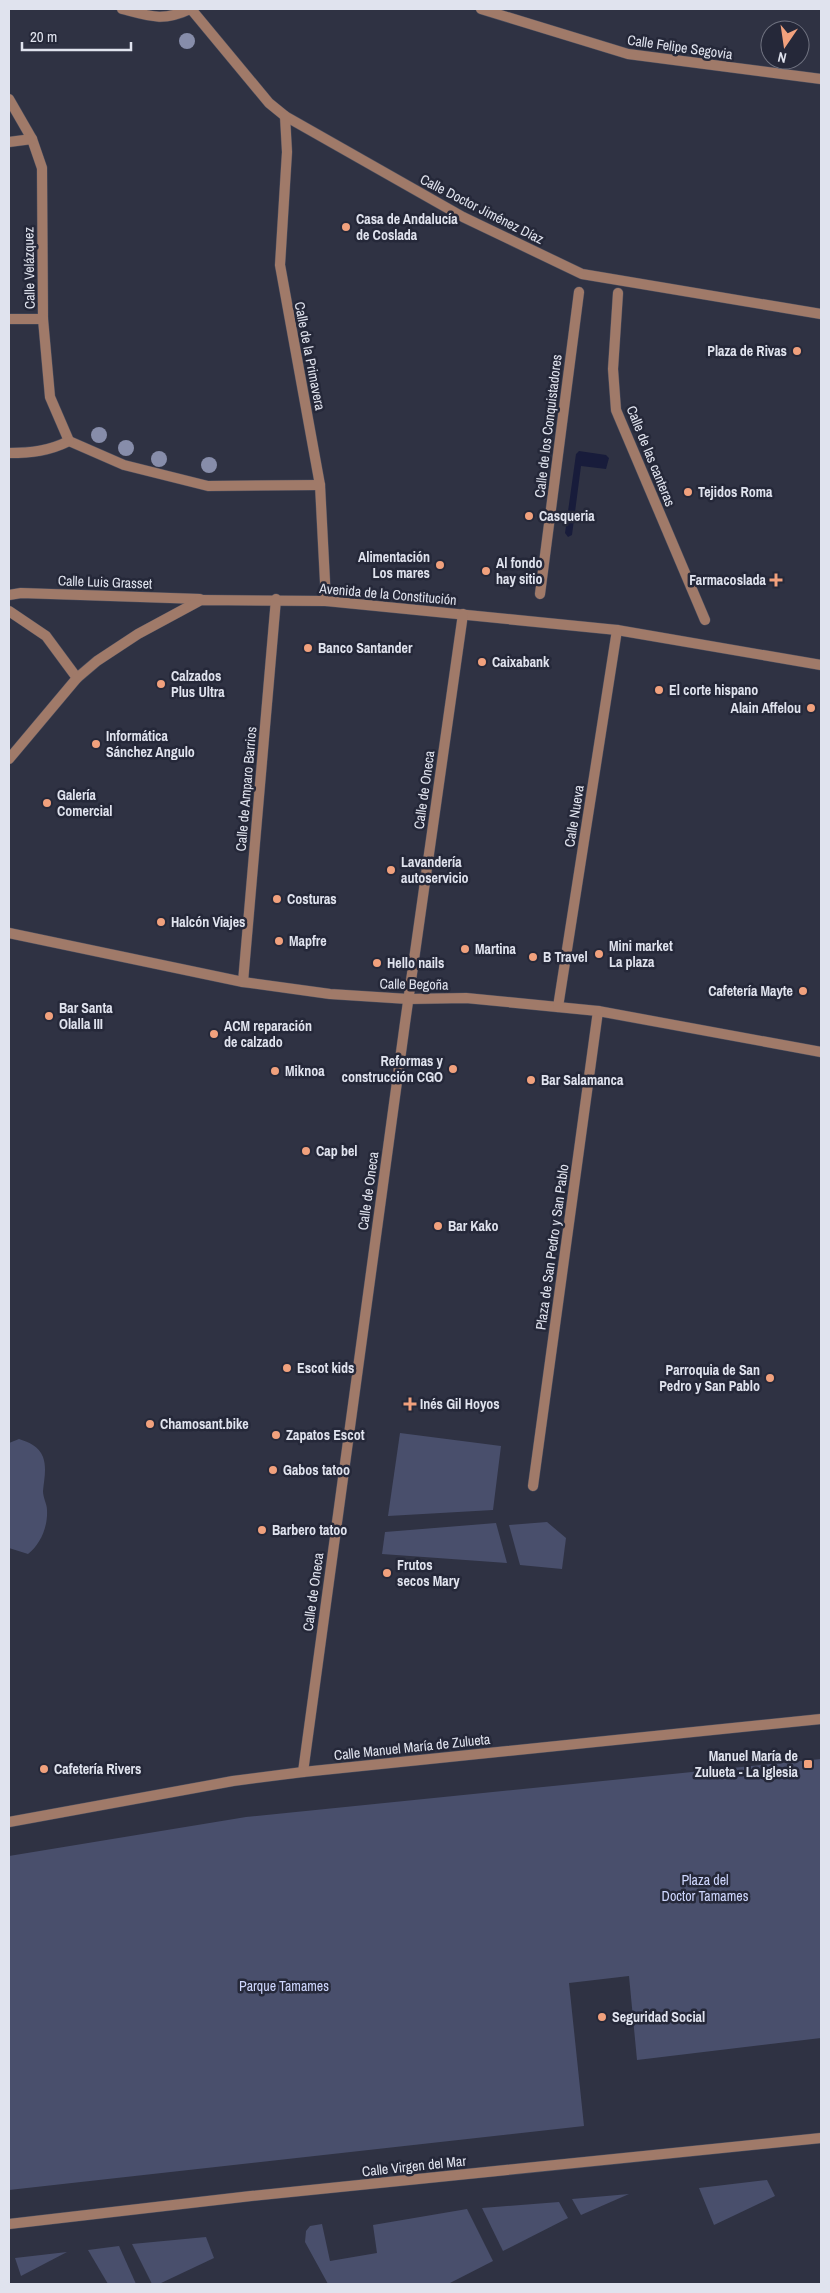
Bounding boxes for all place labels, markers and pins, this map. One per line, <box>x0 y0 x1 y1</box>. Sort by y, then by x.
place label: Casa de Andalucía de Coslada <box>356 210 458 244</box>
marker: Casa de Andalucía de Coslada <box>340 221 352 233</box>
place label: Plaza de Rivas <box>707 342 787 360</box>
marker: Plaza de Rivas <box>791 345 803 357</box>
place label: Tejidos Roma <box>698 483 773 501</box>
marker: Tejidos Roma <box>682 486 694 498</box>
place label: Casqueria <box>539 507 595 525</box>
marker: Casqueria <box>523 510 535 522</box>
place label: Alimentación Los mares <box>358 548 430 582</box>
place label: Al fondo hay sitio <box>496 554 543 588</box>
marker: Alimentación Los mares <box>434 559 446 571</box>
marker: Al fondo hay sitio <box>480 565 492 577</box>
place label: Farmacoslada <box>689 571 767 589</box>
marker: Farmacoslada <box>770 574 782 586</box>
place label: Banco Santander <box>318 639 413 657</box>
marker: Banco Santander <box>302 642 314 654</box>
place label: Caixabank <box>492 653 550 671</box>
marker: Caixabank <box>476 656 488 668</box>
place label: Calzados Plus Ultra <box>171 667 225 701</box>
marker: Calzados Plus Ultra <box>155 678 167 690</box>
place label: El corte hispano <box>669 681 758 699</box>
marker: El corte hispano <box>653 684 665 696</box>
place label: Alain Affelou <box>731 699 801 717</box>
marker: Alain Affelou <box>805 702 817 714</box>
place label: Informática Sánchez Angulo <box>106 727 195 761</box>
marker: Informática Sánchez Angulo <box>90 738 102 750</box>
place label: Galería Comercial <box>57 786 113 820</box>
marker: Galería Comercial <box>41 797 53 809</box>
place label: Lavandería autoservicio <box>401 853 469 887</box>
marker: Lavandería autoservicio <box>385 864 397 876</box>
place label: Costuras <box>287 890 337 908</box>
marker: Costuras <box>271 893 283 905</box>
place label: Halcón Viajes <box>171 913 245 931</box>
marker: Halcón Viajes <box>155 916 167 928</box>
place label: Mapfre <box>289 932 327 950</box>
marker: Mapfre <box>273 935 285 947</box>
place label: Mini market La plaza <box>609 937 673 971</box>
place label: Martina <box>475 940 516 958</box>
marker: Martina <box>459 943 471 955</box>
place label: B Travel <box>543 948 588 966</box>
marker: Mini market La plaza <box>593 948 605 960</box>
marker: B Travel <box>527 951 539 963</box>
place label: Hello nails <box>387 954 444 972</box>
marker: Hello nails <box>371 957 383 969</box>
place label: Cafetería Mayte <box>708 982 793 1000</box>
marker: Cafetería Mayte <box>797 985 809 997</box>
place label: Bar Santa Olalla III <box>59 999 113 1033</box>
marker: Bar Santa Olalla III <box>43 1010 55 1022</box>
place label: ACM reparación de calzado <box>224 1017 312 1051</box>
marker: ACM reparación de calzado <box>208 1028 220 1040</box>
place label: Reformas y construcción CGO <box>342 1052 444 1086</box>
place label: Miknoa <box>285 1062 325 1080</box>
marker: Reformas y construcción CGO <box>447 1063 459 1075</box>
marker: Miknoa <box>269 1065 281 1077</box>
place label: Bar Salamanca <box>541 1071 624 1089</box>
marker: Bar Salamanca <box>525 1074 537 1086</box>
place label: Cap bel <box>316 1142 357 1160</box>
marker: Cap bel <box>300 1145 312 1157</box>
place label: Bar Kako <box>448 1217 498 1235</box>
marker: Bar Kako <box>432 1220 444 1232</box>
place label: Escot kids <box>297 1359 354 1377</box>
place label: Parroquia de San Pedro y San Pablo <box>659 1361 760 1395</box>
marker: Escot kids <box>281 1362 293 1374</box>
marker: Parroquia de San Pedro y San Pablo <box>764 1372 776 1384</box>
place label: Inés Gil Hoyos <box>420 1395 500 1413</box>
marker: Inés Gil Hoyos <box>404 1398 416 1410</box>
place label: Chamosant.bike <box>160 1415 249 1433</box>
marker: Chamosant.bike <box>144 1418 156 1430</box>
place label: Zapatos Escot <box>286 1426 365 1444</box>
marker: Zapatos Escot <box>270 1429 282 1441</box>
place label: Gabos tatoo <box>283 1461 350 1479</box>
marker: Gabos tatoo <box>267 1464 279 1476</box>
place label: Barbero tatoo <box>272 1521 347 1539</box>
marker: Barbero tatoo <box>256 1524 268 1536</box>
place label: Frutos secos Mary <box>397 1556 460 1590</box>
marker: Frutos secos Mary <box>381 1567 393 1579</box>
place label: Manuel María de Zulueta - La Iglesia <box>695 1747 799 1781</box>
marker: Manuel María de Zulueta - La Iglesia <box>802 1758 814 1770</box>
place label: Cafetería Rivers <box>54 1760 141 1778</box>
marker: Cafetería Rivers <box>38 1763 50 1775</box>
place label: Seguridad Social <box>612 2008 705 2026</box>
marker: Seguridad Social <box>596 2011 608 2023</box>

